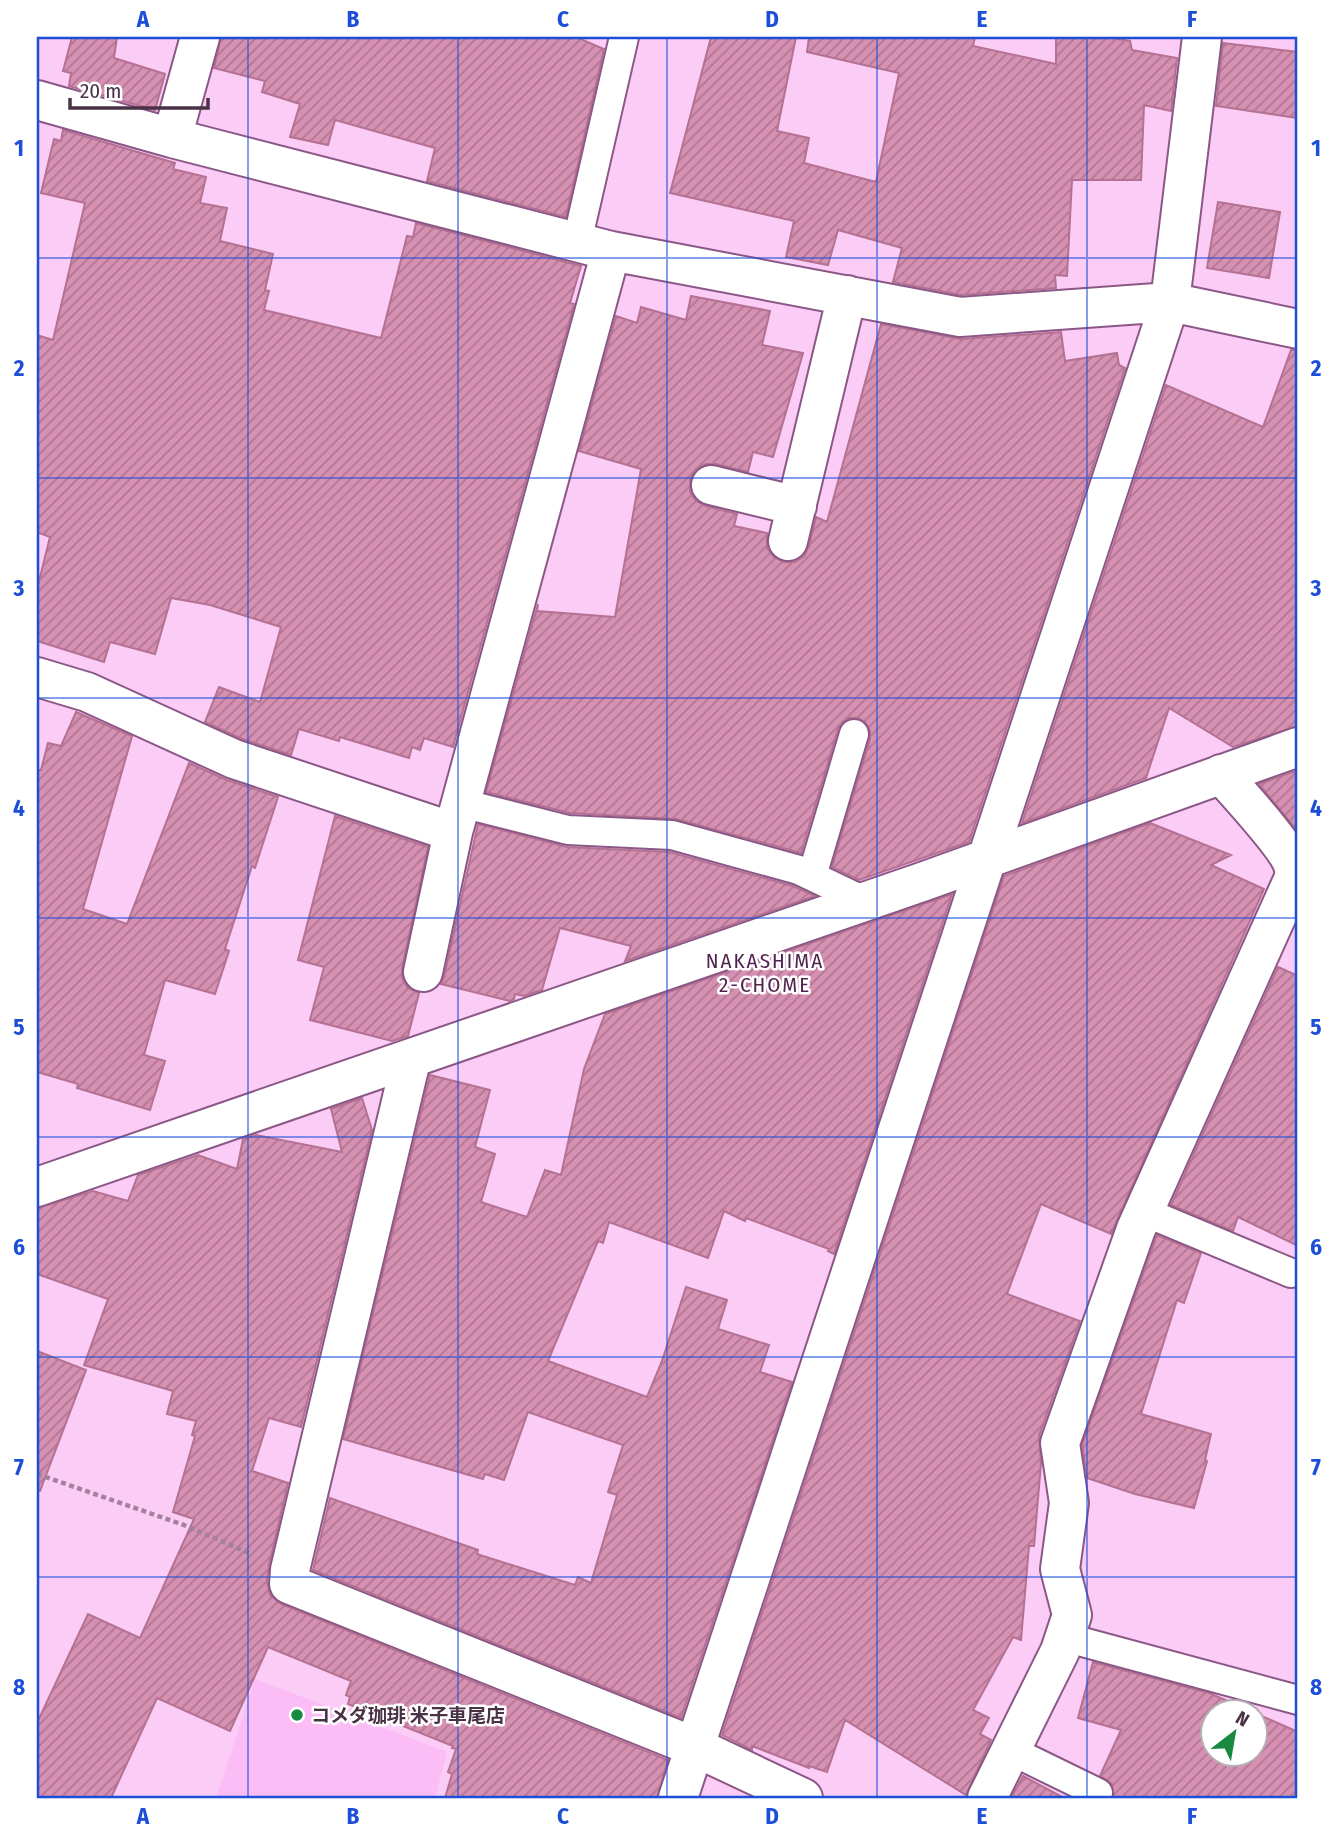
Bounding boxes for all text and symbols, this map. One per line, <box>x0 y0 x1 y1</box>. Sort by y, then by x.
text: A <box>136 5 150 33</box>
text: B <box>347 5 360 33</box>
text: C <box>557 5 569 33</box>
text: D <box>765 5 779 33</box>
text: E <box>977 5 988 33</box>
text: F <box>1187 5 1197 33</box>
scale bar <box>70 66 208 110</box>
text: 20 m <box>80 78 121 104</box>
text: 1 <box>14 134 24 162</box>
text: 1 <box>1311 134 1321 162</box>
text: 2 <box>13 354 25 382</box>
text: 2 <box>1310 354 1322 382</box>
text: 3 <box>13 574 25 602</box>
text: 3 <box>1310 574 1322 602</box>
text: 4 <box>13 794 25 822</box>
text: 4 <box>1310 794 1322 822</box>
district label: NAKASHIMA 2-CHOME <box>706 948 824 998</box>
text: 5 <box>13 1013 25 1041</box>
text: 5 <box>1310 1013 1322 1041</box>
text: 6 <box>13 1233 25 1261</box>
text: 6 <box>1310 1233 1322 1261</box>
text: 7 <box>14 1453 24 1481</box>
text: 7 <box>1311 1453 1321 1481</box>
text: 8 <box>13 1673 25 1701</box>
text: 8 <box>1310 1673 1322 1701</box>
north arrow <box>1198 1699 1268 1769</box>
place label: コメダ珈琲 米子車尾店 <box>311 1704 505 1727</box>
text: N <box>1232 1706 1253 1732</box>
marker: コメダ珈琲 米子車尾店 <box>289 1707 305 1723</box>
text: A <box>136 1802 150 1830</box>
text: B <box>347 1802 360 1830</box>
text: C <box>557 1802 569 1830</box>
text: D <box>765 1802 779 1830</box>
text: E <box>977 1802 988 1830</box>
text: F <box>1187 1802 1197 1830</box>

